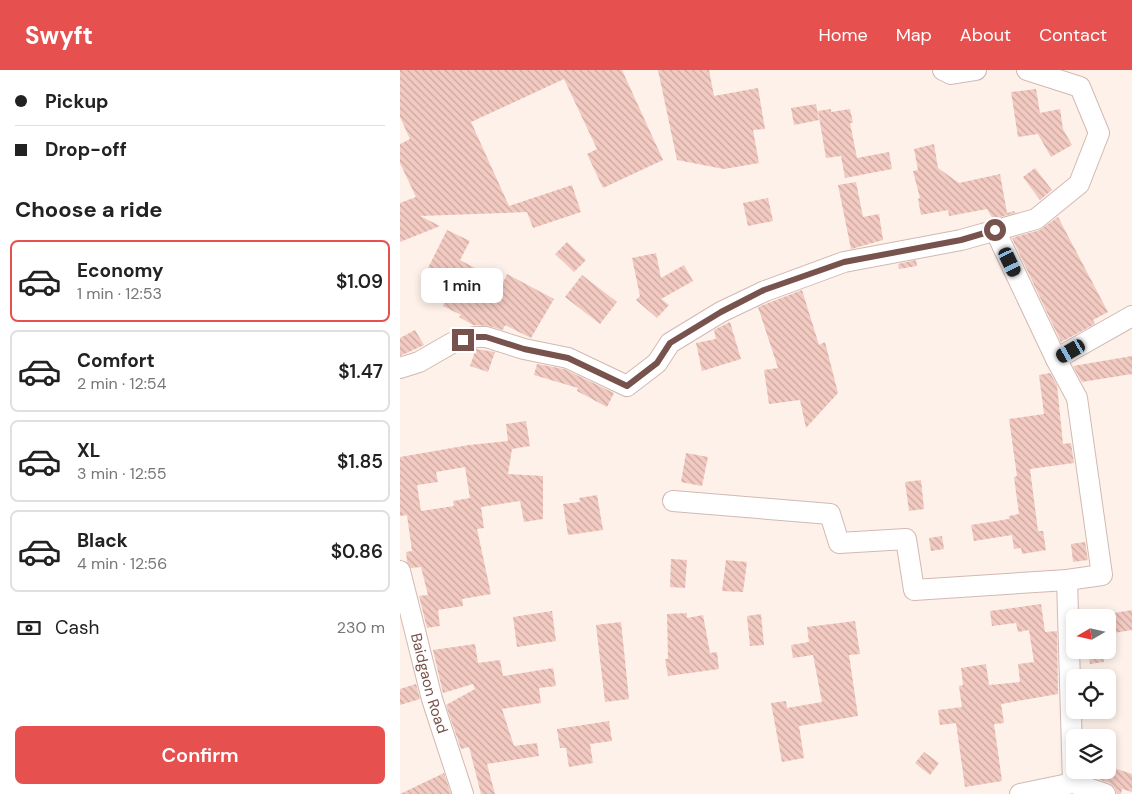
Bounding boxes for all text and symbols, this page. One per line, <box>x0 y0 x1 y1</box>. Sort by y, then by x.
text: Swyft <box>25 20 93 51</box>
text: Home <box>818 23 868 47</box>
text: Map <box>896 23 932 47</box>
text: About <box>960 23 1011 47</box>
text: Contact <box>1039 23 1107 47</box>
text: Pickup <box>45 89 109 114</box>
text: Drop-off <box>45 137 127 162</box>
text: Choose a ride <box>15 195 163 224</box>
route start <box>984 219 1006 241</box>
car <box>996 245 1023 279</box>
text: Economy <box>77 258 164 283</box>
icon: car <box>17 259 62 304</box>
callout: 1 min <box>422 268 504 302</box>
text: $1.09 <box>336 269 383 294</box>
text: 1 min <box>443 275 481 296</box>
text: 1 min · 12:53 <box>77 283 162 304</box>
route end <box>452 329 474 351</box>
car <box>1054 337 1087 365</box>
text: Comfort <box>77 348 155 373</box>
icon: car <box>17 349 62 394</box>
text: $1.47 <box>338 359 383 384</box>
text: 2 min · 12:54 <box>77 373 166 394</box>
text: XL <box>77 438 100 463</box>
icon: car <box>17 439 62 484</box>
text: $1.85 <box>337 449 383 474</box>
text: 3 min · 12:55 <box>77 463 167 484</box>
text: Black <box>77 528 128 553</box>
icon: car <box>17 529 62 574</box>
text: $0.86 <box>331 539 383 564</box>
text: 4 min · 12:56 <box>77 553 167 574</box>
north arrow <box>1066 609 1116 659</box>
map controls <box>1066 609 1116 779</box>
icon: cash <box>15 614 43 642</box>
text: Cash <box>55 615 99 640</box>
text: 230 m <box>337 617 385 638</box>
street label: Baidgaon Road <box>406 631 453 736</box>
button: locate <box>1066 669 1116 719</box>
button: Confirm <box>15 726 385 784</box>
button: layers <box>1066 729 1116 779</box>

